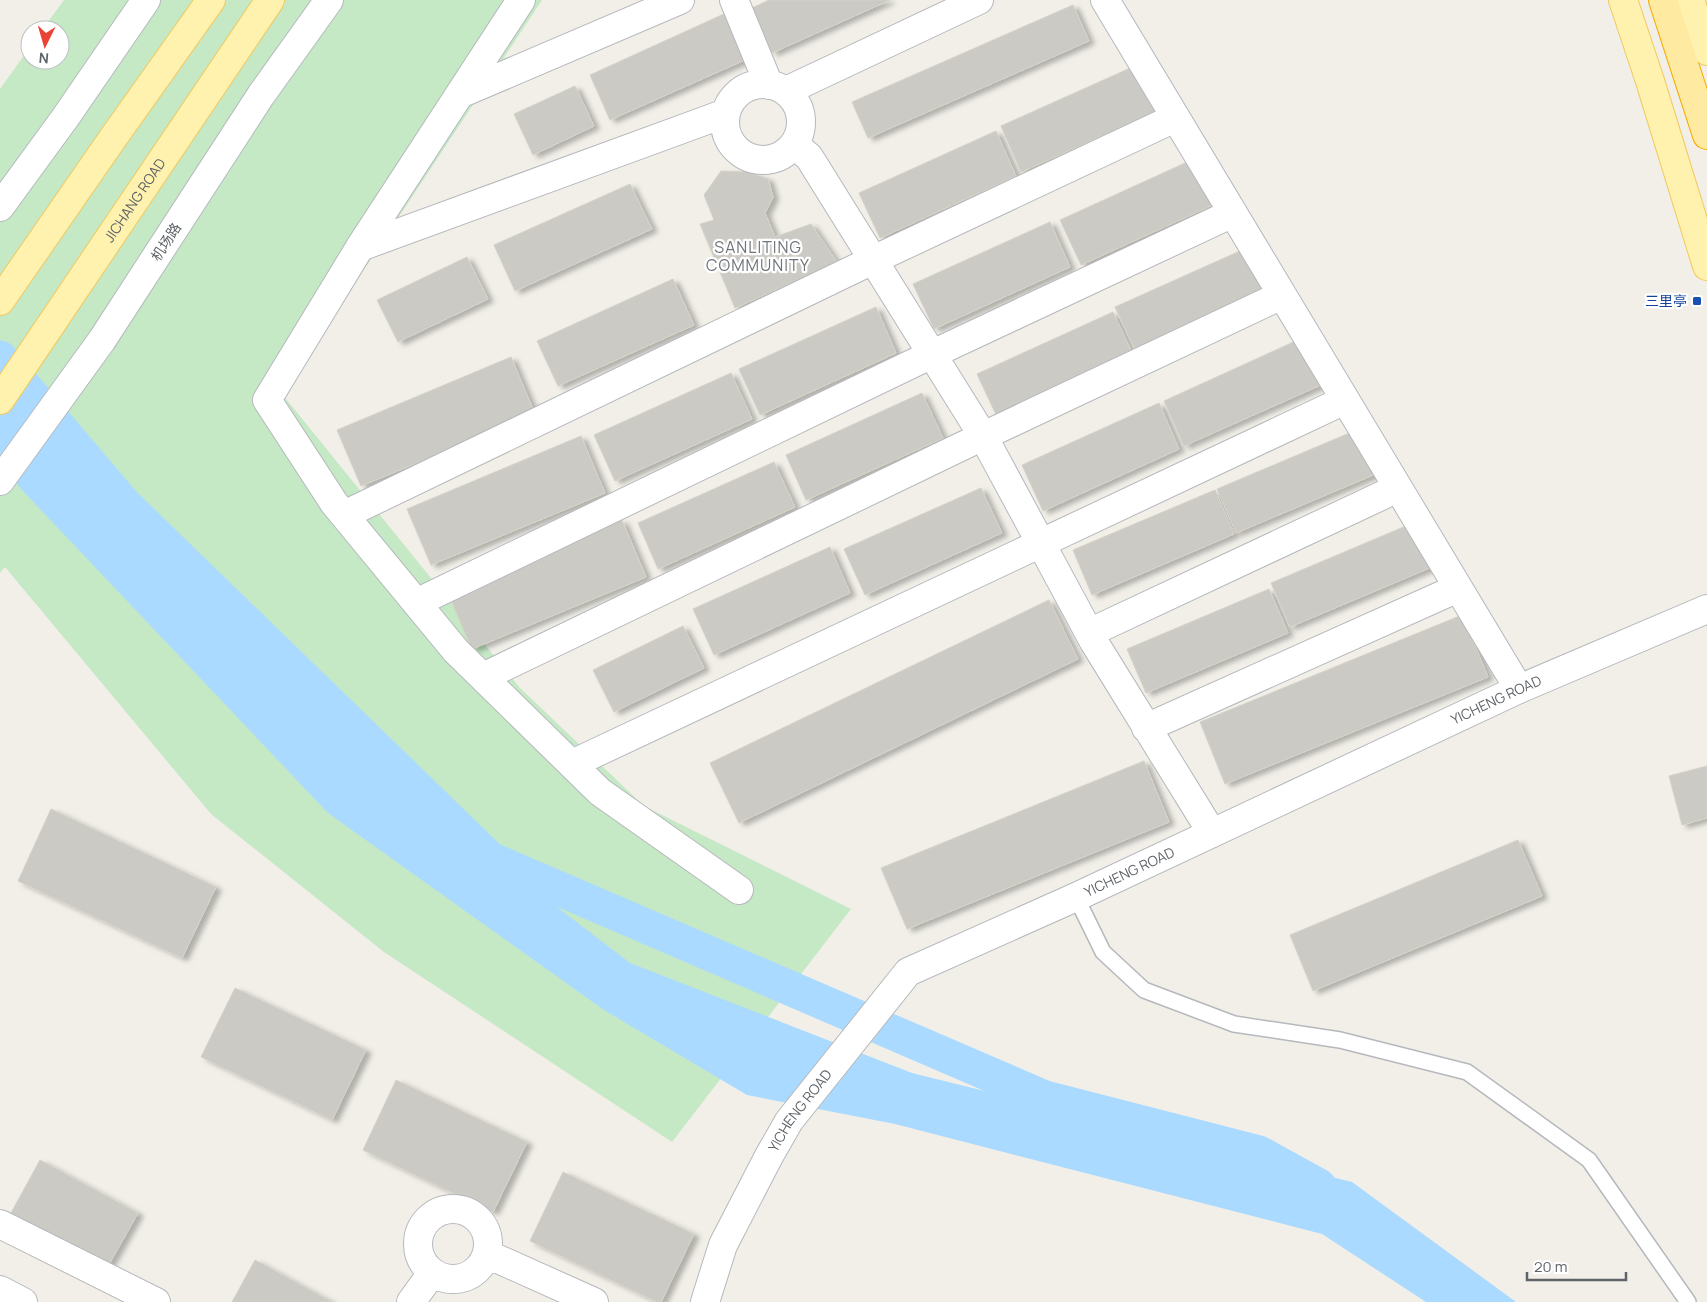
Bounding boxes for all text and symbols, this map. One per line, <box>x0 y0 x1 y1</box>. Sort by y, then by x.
north arrow <box>20 20 70 70</box>
text: N <box>38 49 50 68</box>
street label: JICHANG ROAD <box>99 154 170 246</box>
street label: 机场路 <box>146 219 185 265</box>
district label: SANLITING COMMUNITY <box>706 236 810 276</box>
place label: 三里亭 <box>1645 291 1687 310</box>
marker: 三里亭 <box>1691 295 1703 307</box>
street label: YICHENG ROAD <box>1448 671 1544 729</box>
street label: YICHENG ROAD <box>1081 842 1178 901</box>
street label: YICHENG ROAD <box>763 1065 836 1155</box>
scale bar <box>1527 1250 1626 1282</box>
text: 20 m <box>1534 1256 1567 1277</box>

